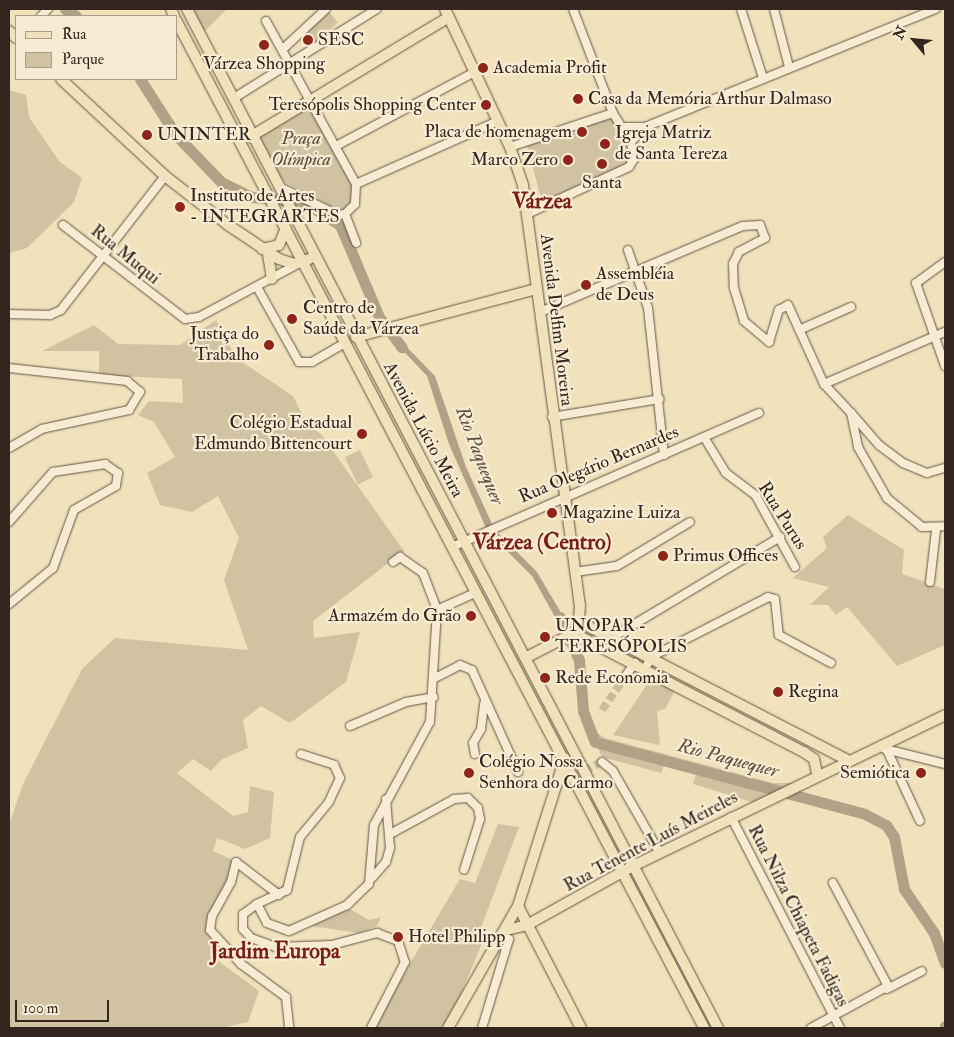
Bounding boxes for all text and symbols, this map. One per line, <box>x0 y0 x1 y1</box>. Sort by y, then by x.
legend <box>15 15 178 80</box>
north arrow <box>889 15 939 65</box>
text: N <box>890 23 911 42</box>
text: Rua <box>62 25 87 44</box>
place label: SESC <box>318 29 364 51</box>
marker: SESC <box>302 34 314 46</box>
marker: Várzea Shopping <box>258 39 270 51</box>
text: Parque <box>62 50 104 69</box>
place label: Várzea Shopping <box>203 53 325 75</box>
place label: Academia Profit <box>493 57 607 79</box>
marker: Academia Profit <box>477 62 489 74</box>
place label: Casa da Memória Arthur Dalmaso <box>588 88 832 110</box>
marker: Casa da Memória Arthur Dalmaso <box>572 93 584 105</box>
place label: Teresópolis Shopping Center <box>268 94 476 116</box>
marker: Teresópolis Shopping Center <box>480 99 492 111</box>
place label: Placa de homenagem <box>424 121 572 143</box>
place label: Igreja Matriz de Santa Tereza <box>615 123 728 166</box>
place label: UNINTER <box>157 124 251 146</box>
marker: Placa de homenagem <box>576 126 588 138</box>
marker: UNINTER <box>141 129 153 141</box>
park label: Praça Olímpica <box>271 129 331 172</box>
marker: Igreja Matriz de Santa Tereza <box>599 138 611 150</box>
place label: Marco Zero <box>471 149 558 171</box>
marker: Marco Zero <box>562 154 574 166</box>
marker: Santa <box>596 158 608 170</box>
place label: Santa <box>582 172 622 194</box>
place label: Instituto de Artes - INTEGRARTES <box>190 186 340 228</box>
district label: Várzea <box>512 189 572 215</box>
marker: Instituto de Artes - INTEGRARTES <box>174 201 186 213</box>
street label: Rua Muqui <box>86 220 164 290</box>
street label: Avenida Delfim Moreira <box>535 233 577 407</box>
place label: Assembléia de Deus <box>596 264 674 306</box>
marker: Assembléia de Deus <box>580 279 592 291</box>
place label: Centro de Saúde da Várzea <box>303 298 419 340</box>
marker: Centro de Saúde da Várzea <box>285 312 299 326</box>
place label: Justiça do Trabalho <box>190 324 259 366</box>
marker: Justiça do Trabalho <box>263 339 275 351</box>
street label: Avenida Lúcio Meira <box>378 359 468 501</box>
water label: Rio Paquequer <box>450 404 508 508</box>
place label: Colégio Estadual Edmundo Bittencourt <box>194 413 352 456</box>
street label: Rua Olegário Bernardes <box>516 421 682 509</box>
marker: Colégio Estadual Edmundo Bittencourt <box>356 428 368 440</box>
street label: Rua Purus <box>753 478 811 554</box>
place label: Magazine Luiza <box>562 502 680 524</box>
marker: Magazine Luiza <box>546 507 558 519</box>
district label: Várzea (Centro) <box>473 530 611 556</box>
place label: Primus Offices <box>673 545 778 567</box>
marker: Primus Offices <box>657 550 669 562</box>
place label: Armazém do Grão <box>328 605 461 627</box>
marker: Armazém do Grão <box>465 610 477 622</box>
place label: UNOPAR - TERESÓPOLIS <box>555 616 687 659</box>
marker: UNOPAR - TERESÓPOLIS <box>539 631 551 643</box>
place label: Rede Economia <box>555 667 668 689</box>
marker: Rede Economia <box>539 672 551 684</box>
place label: Regina <box>788 681 839 703</box>
marker: Regina <box>772 686 784 698</box>
water label: Rio Paquequer <box>675 735 781 783</box>
place label: Colégio Nossa Senhora do Carmo <box>479 752 613 794</box>
place label: Semiótica <box>840 762 910 784</box>
marker: Semiótica <box>914 766 928 780</box>
marker: Colégio Nossa Senhora do Carmo <box>463 767 475 779</box>
street label: Rua Tenente Luís Meireles <box>560 787 742 897</box>
street label: Rua Nilza Chiapeta Fadigas <box>743 821 853 1011</box>
place label: Hotel Philipp <box>408 926 505 948</box>
marker: Hotel Philipp <box>392 931 404 943</box>
district label: Jardim Europa <box>210 939 340 965</box>
scale bar <box>18 990 111 1022</box>
text: 100 m <box>23 999 58 1018</box>

